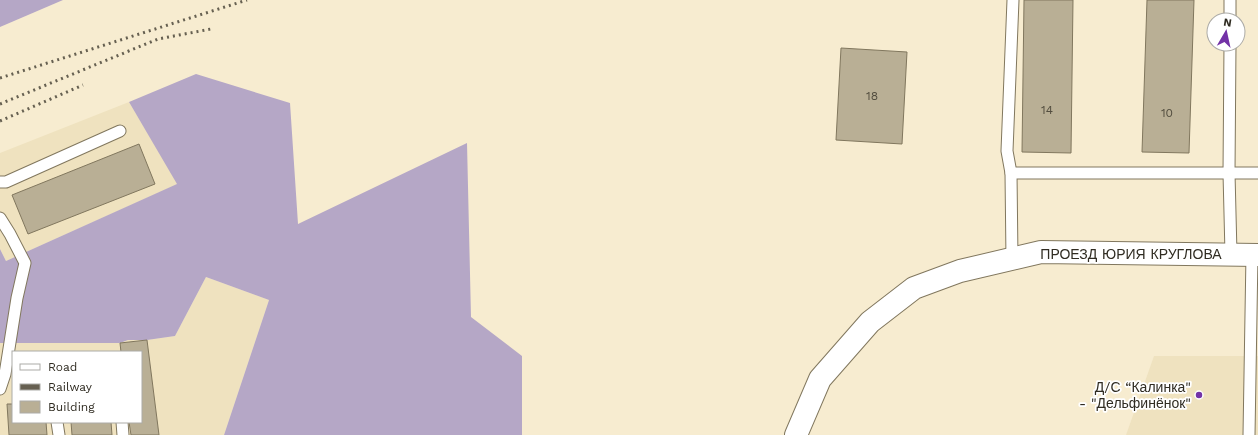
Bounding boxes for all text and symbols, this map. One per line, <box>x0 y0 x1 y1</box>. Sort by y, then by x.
north arrow <box>1206 12 1246 52</box>
text: N <box>1222 16 1233 30</box>
house number: 18 <box>866 89 878 103</box>
house number: 14 <box>1041 103 1053 117</box>
house number: 10 <box>1161 106 1173 120</box>
street label: ПРОЕЗД ЮРИЯ КРУГЛОВА <box>1040 246 1222 262</box>
legend <box>12 351 142 423</box>
text: Road <box>48 360 77 374</box>
place label: Д/С “Калинка" - "Дельфинёнок" <box>1079 379 1191 411</box>
text: Railway <box>48 380 93 394</box>
marker: Д/С “Калинка" - "Дельфинёнок" <box>1194 390 1204 400</box>
text: Building <box>48 400 95 414</box>

